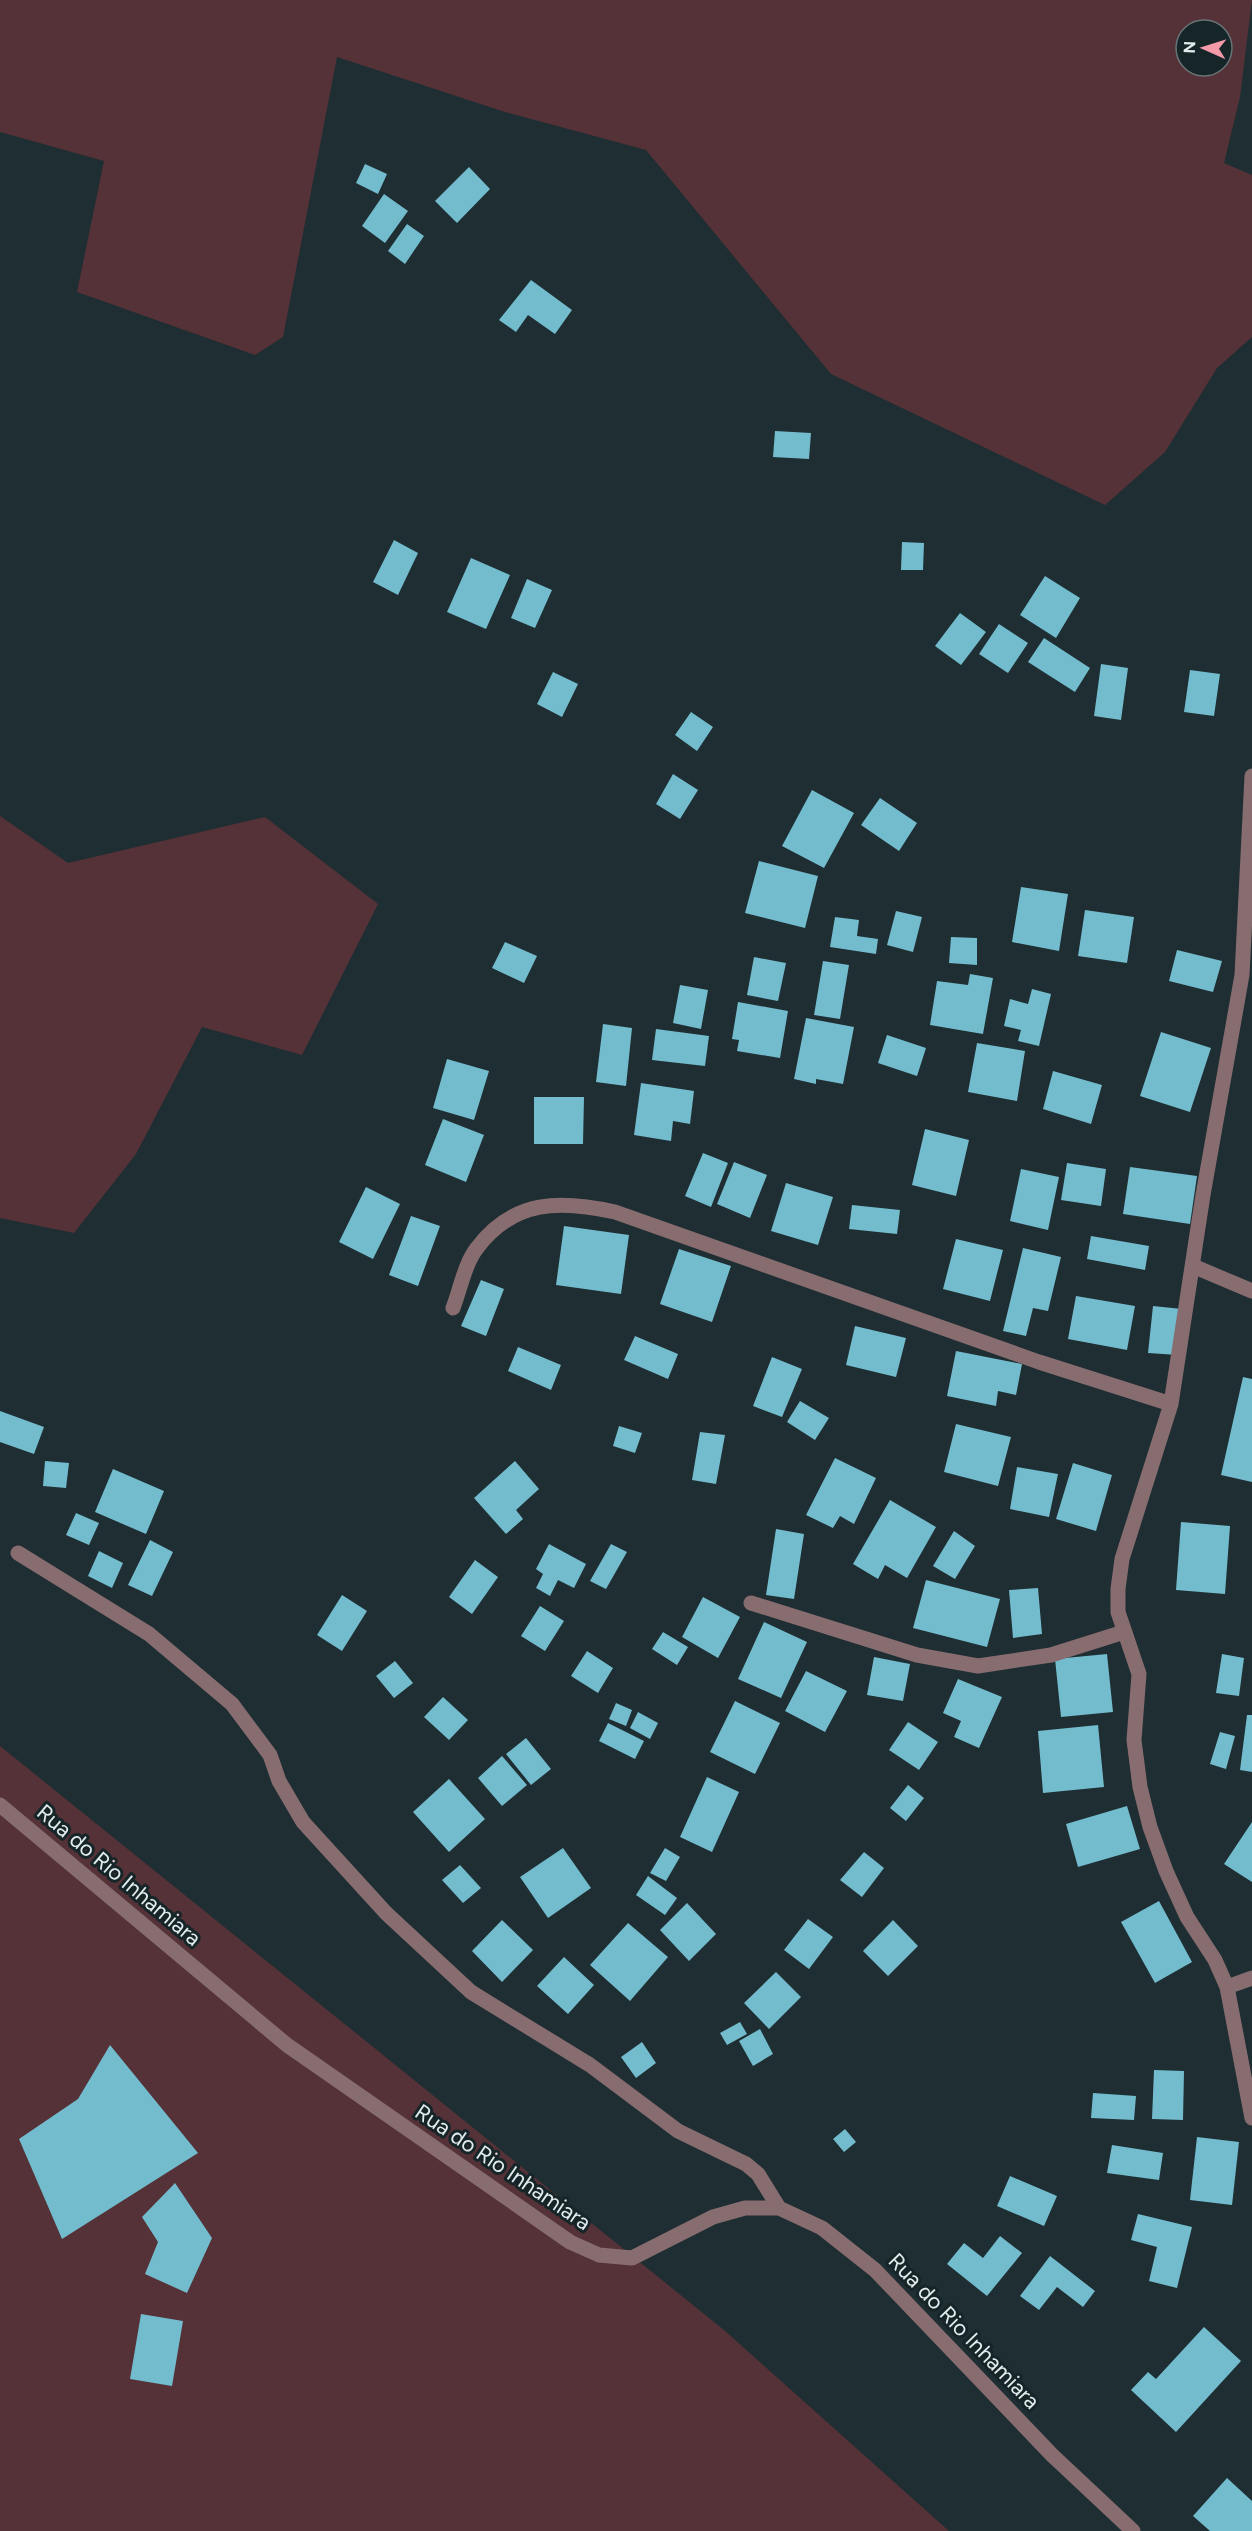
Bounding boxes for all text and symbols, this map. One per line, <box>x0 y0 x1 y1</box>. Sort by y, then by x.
north arrow <box>1174 18 1234 78</box>
text: N <box>1180 41 1199 54</box>
street label: Rua do Rio Inhamiara <box>31 1798 207 1952</box>
street label: Rua do Rio Inhamiara <box>410 2098 596 2236</box>
street label: Rua do Rio Inhamiara <box>883 2247 1045 2415</box>

